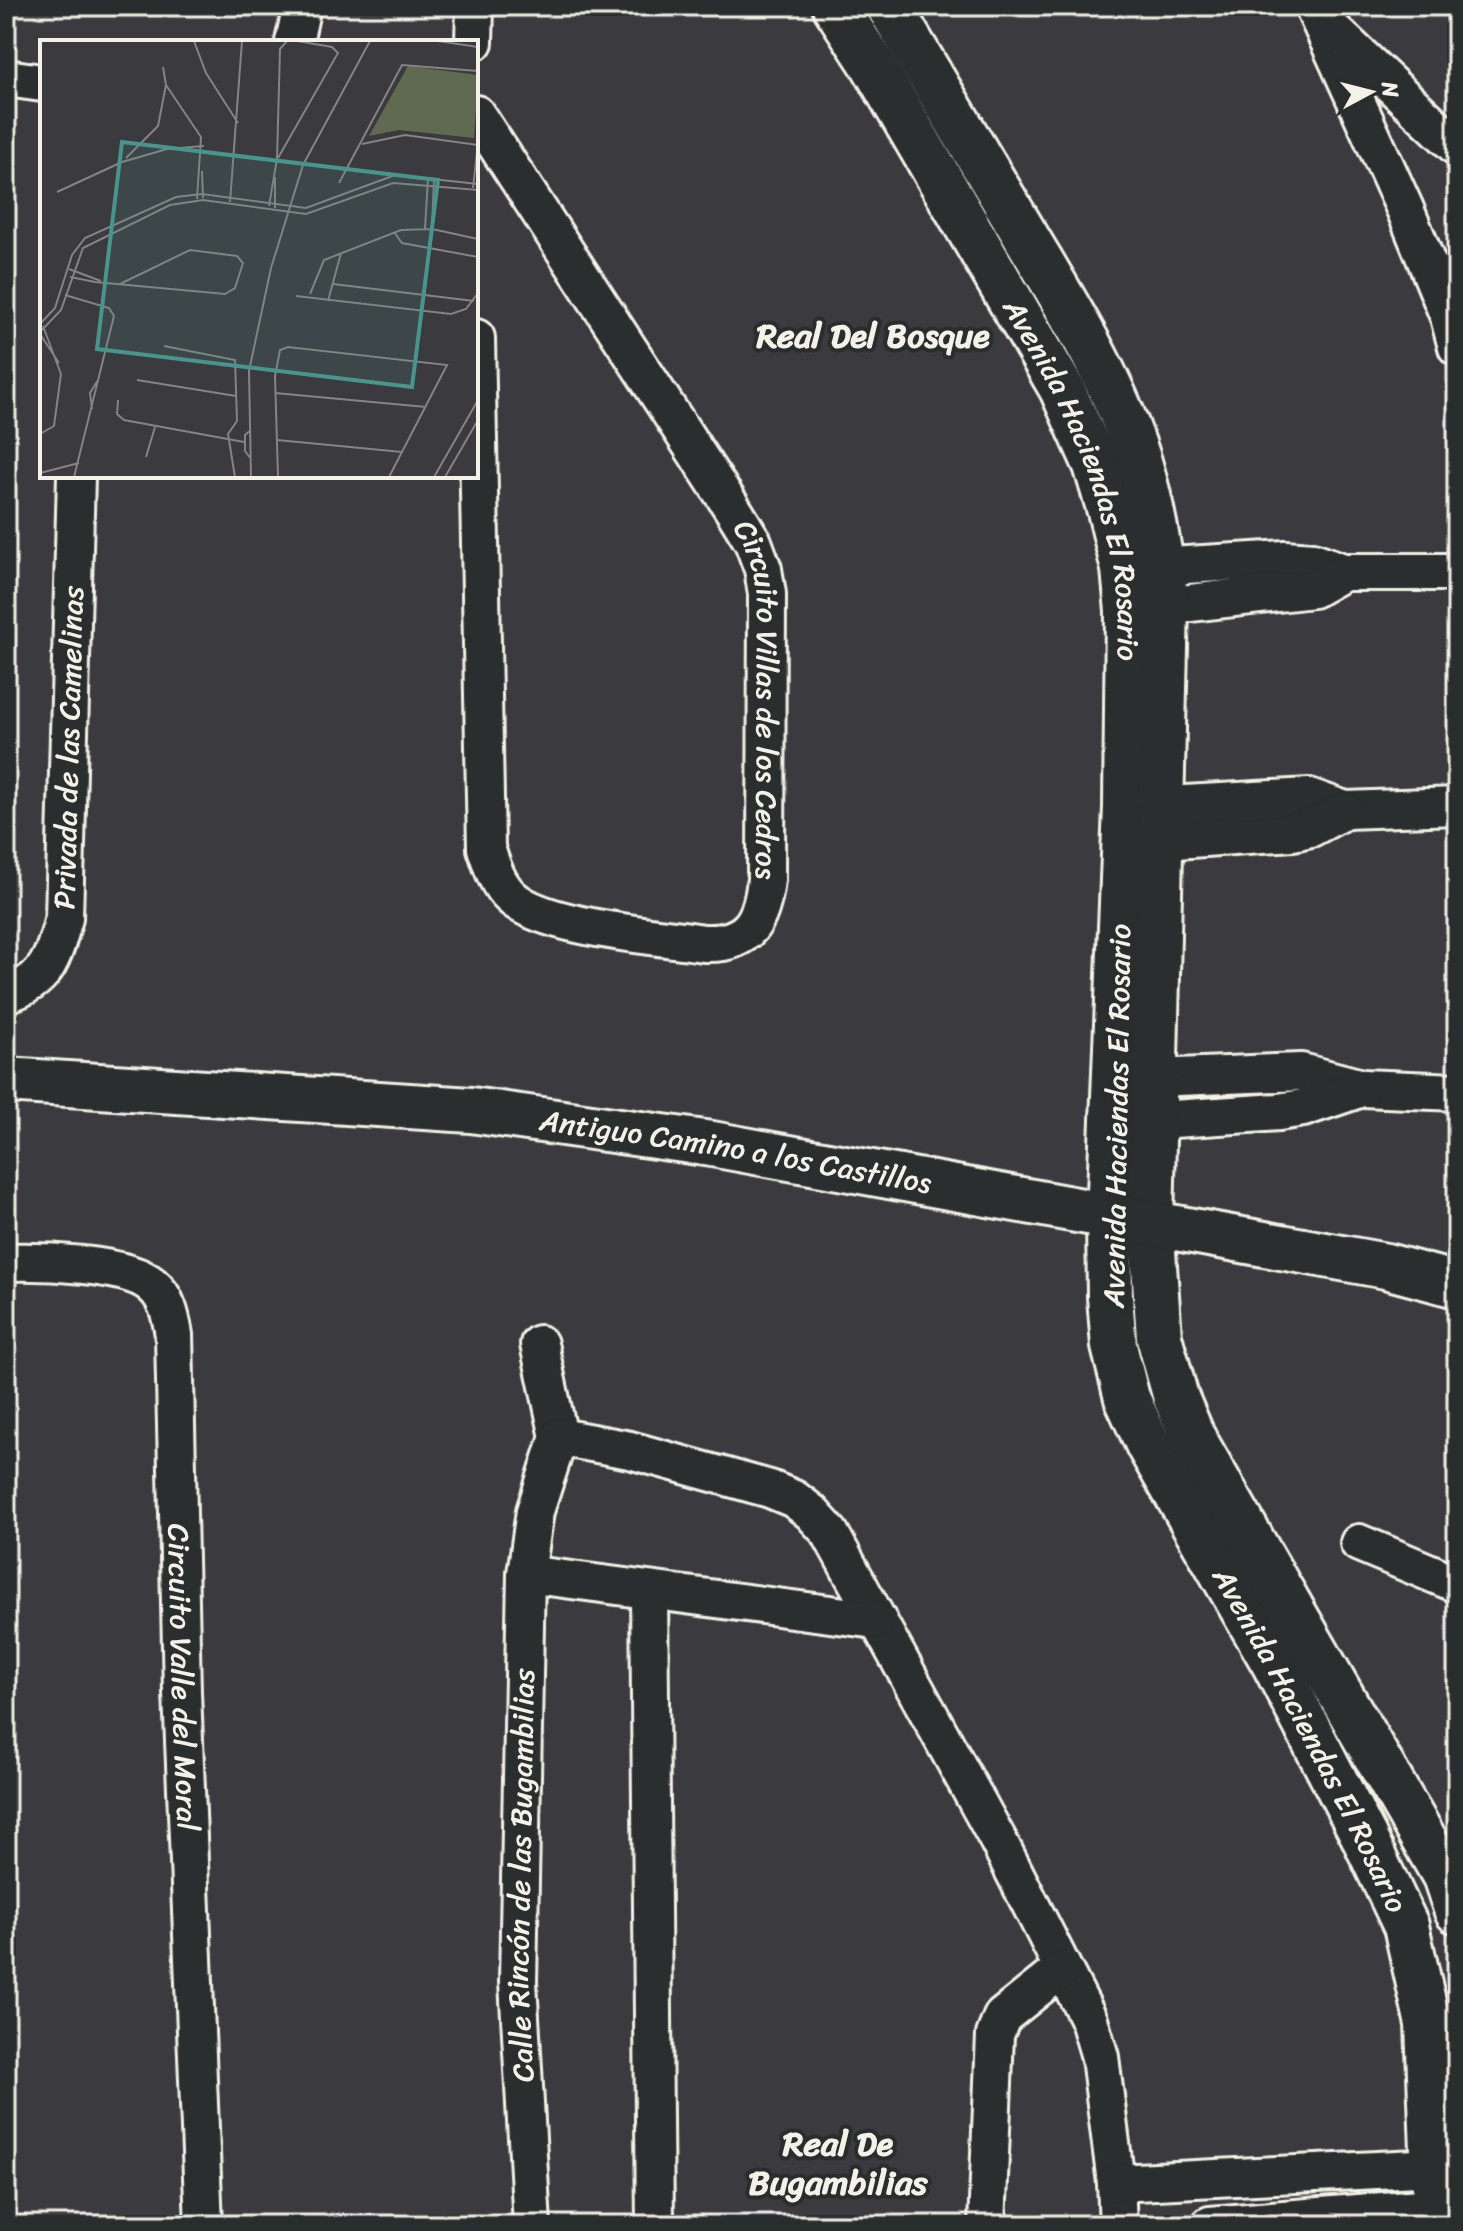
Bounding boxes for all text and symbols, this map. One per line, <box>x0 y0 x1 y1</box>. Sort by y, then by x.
inset map <box>40 40 478 478</box>
north arrow <box>1331 52 1411 132</box>
text: N <box>1370 79 1411 100</box>
street label: Avenida Haciendas El Rosario <box>987 287 1155 661</box>
district label: Real Del Bosque <box>755 306 990 366</box>
street label: Circuito Villas de los Cedros <box>718 508 794 880</box>
street label: Privada de las Camelinas <box>37 585 100 910</box>
street label: Avenida Haciendas El Rosario <box>1087 923 1147 1310</box>
street label: Antiguo Camino a los Castillos <box>536 1093 937 1210</box>
street label: Circuito Valle del Moral <box>151 1523 215 1832</box>
street label: Avenida Haciendas El Rosario <box>1197 1556 1423 1922</box>
street label: Calle Rincón de las Bugambilias <box>491 1668 551 2084</box>
district label: Real De Bugambilias <box>748 2114 929 2213</box>

